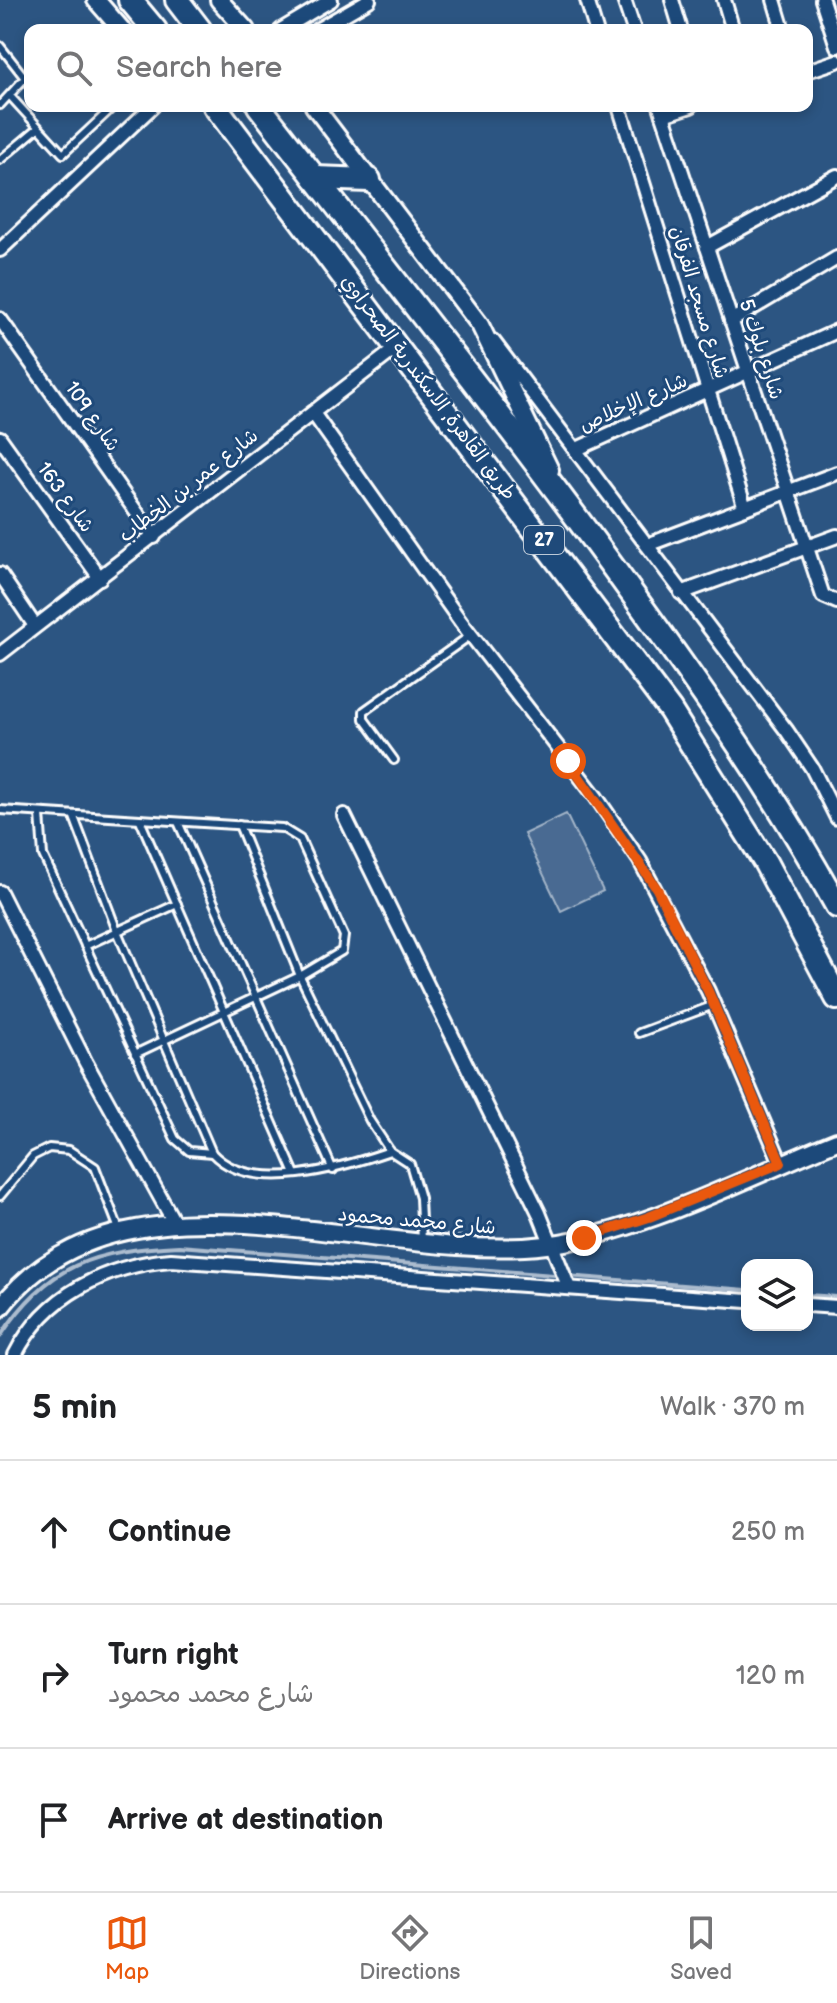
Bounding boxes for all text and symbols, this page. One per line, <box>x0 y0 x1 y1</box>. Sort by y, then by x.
search box <box>24 24 813 112</box>
icon: search <box>52 46 96 90</box>
text: Search here <box>116 50 282 86</box>
street label: شارع مسجد الفرقان <box>663 223 734 382</box>
street label: طريق القاهرة, الاسكندرية الصحراوي <box>334 270 521 506</box>
street label: شارع بلوك 5 <box>733 296 789 403</box>
street label: شارع الإخلاص <box>576 368 692 438</box>
street label: شارع 109 <box>59 377 125 457</box>
street label: شارع عمر بن الخطاب <box>114 424 264 548</box>
street label: شارع 163 <box>31 458 99 538</box>
road number: 27 <box>524 526 564 554</box>
route start <box>550 743 586 779</box>
street label: شارع محمد محمود <box>337 1202 497 1241</box>
route end <box>566 1220 602 1256</box>
map controls <box>741 1259 813 1331</box>
button: layers <box>741 1259 813 1331</box>
text: 5 min <box>32 1387 117 1428</box>
text: Walk · 370 m <box>660 1392 805 1423</box>
icon: ahead <box>32 1510 76 1554</box>
text: Continue <box>108 1514 231 1550</box>
text: 250 m <box>731 1517 805 1548</box>
text: Turn right <box>108 1637 239 1673</box>
icon: right <box>32 1654 76 1698</box>
text: 120 m <box>736 1661 805 1692</box>
text: شارع محمد محمود <box>108 1679 314 1710</box>
icon: arrive <box>32 1798 76 1842</box>
text: Arrive at destination <box>108 1802 384 1838</box>
tab: Map <box>105 1911 149 1986</box>
tab: Directions <box>359 1911 460 1986</box>
tab: Saved <box>670 1911 732 1986</box>

